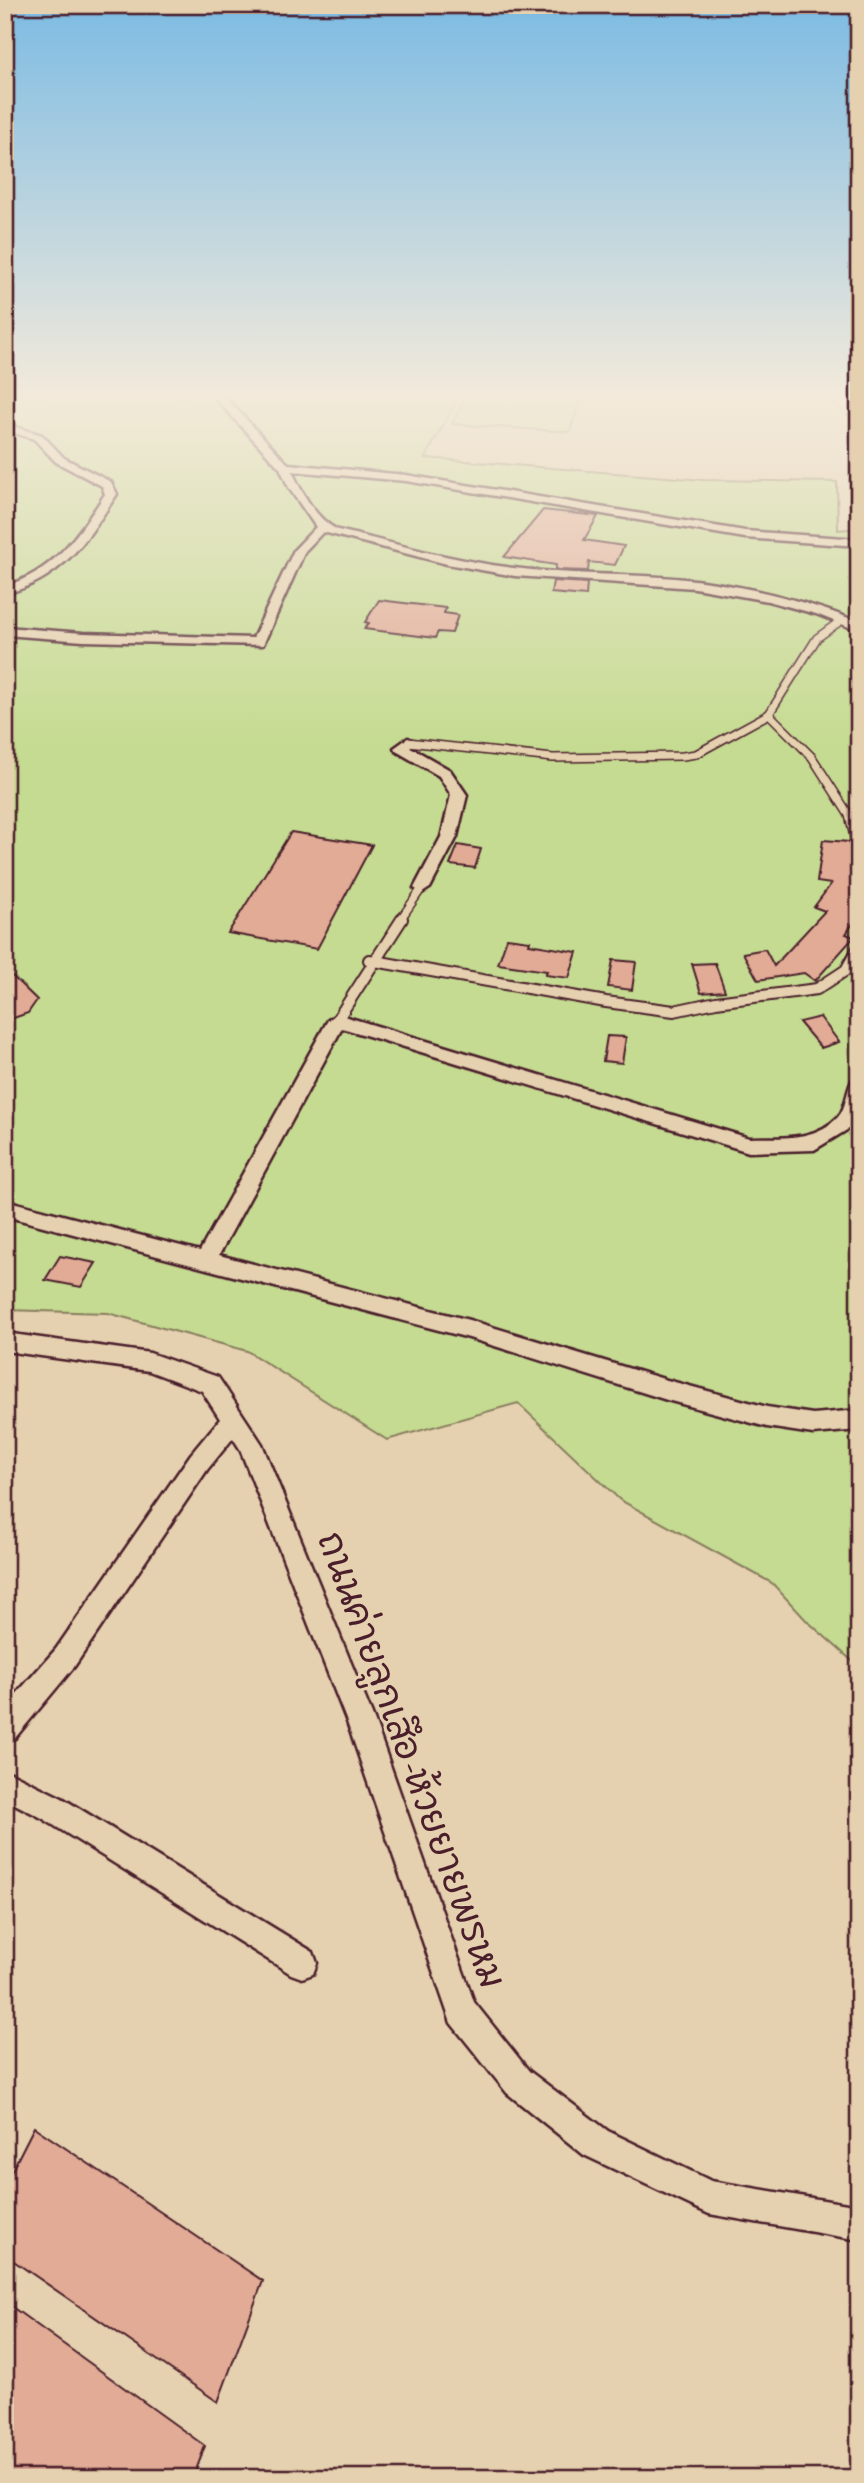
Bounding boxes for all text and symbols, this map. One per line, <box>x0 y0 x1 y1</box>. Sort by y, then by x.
street label: ถนนค่ายลูกเสึอ-ห้วยยายพรหม <box>304 1525 517 1996</box>

